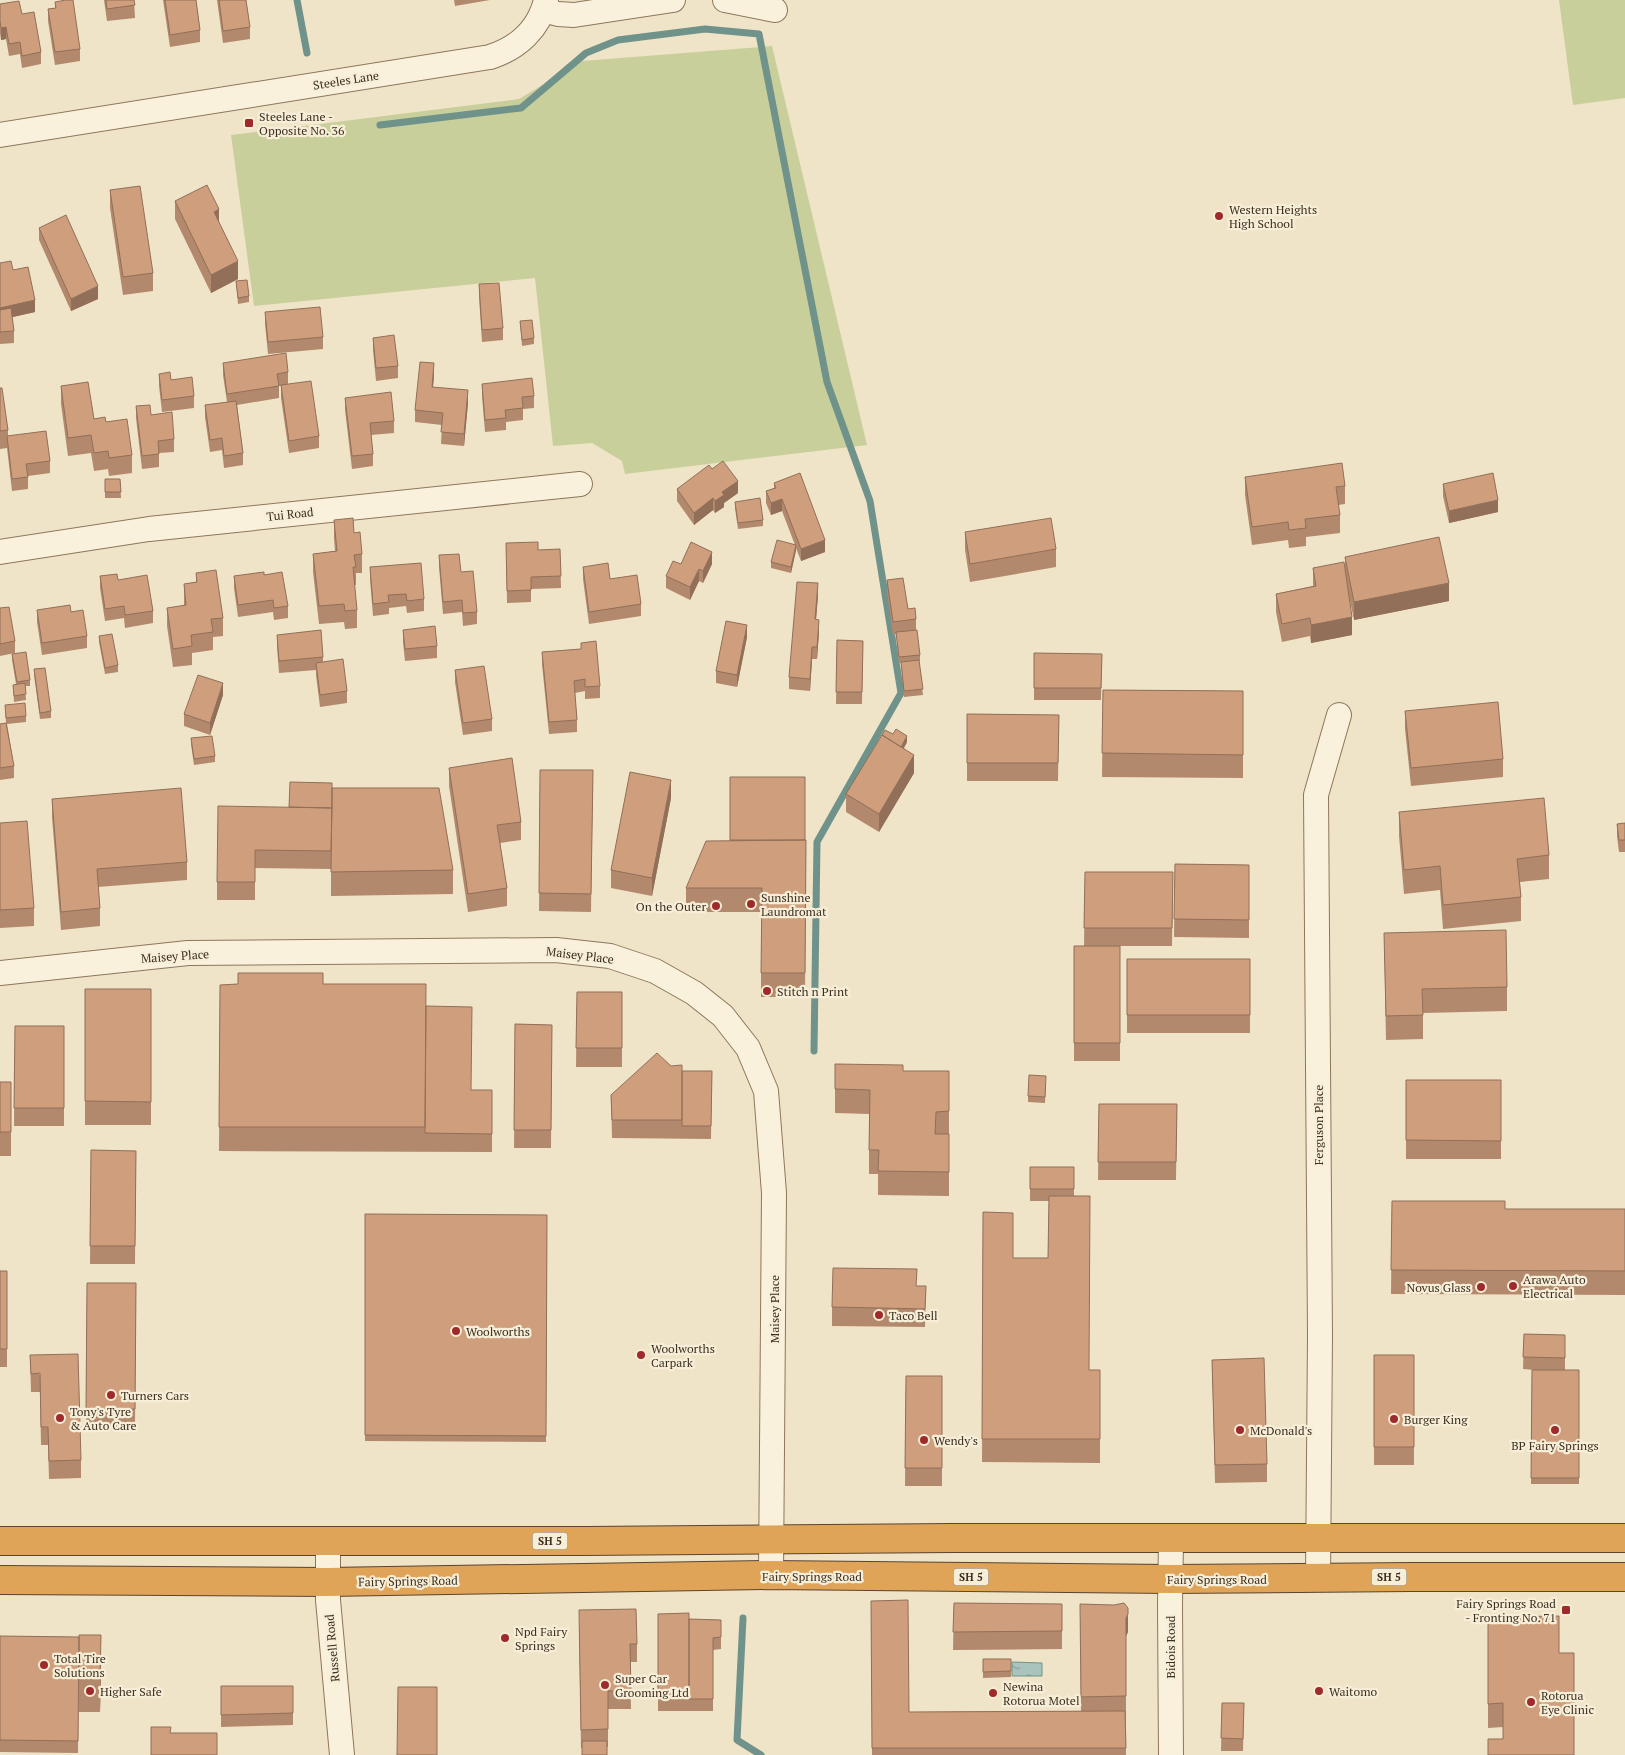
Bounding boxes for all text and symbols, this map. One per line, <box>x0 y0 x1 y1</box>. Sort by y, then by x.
street label: Steeles Lane <box>312 67 380 93</box>
place label: Steeles Lane - Opposite No. 36 <box>259 109 345 138</box>
marker: Steeles Lane - Opposite No. 36 <box>243 117 255 129</box>
place label: Western Heights High School <box>1229 202 1317 231</box>
marker: Western Heights High School <box>1213 210 1225 222</box>
street label: Tui Road <box>266 504 315 524</box>
place label: Sunshine Laundromat <box>761 890 827 919</box>
marker: Sunshine Laundromat <box>745 898 757 910</box>
place label: On the Outer <box>636 899 706 914</box>
marker: On the Outer <box>710 900 722 912</box>
street label: Maisey Place <box>545 943 615 967</box>
street label: Maisey Place <box>140 946 210 966</box>
place label: Stitch n Print <box>777 984 849 999</box>
marker: Stitch n Print <box>761 985 773 997</box>
street label: Ferguson Place <box>1311 1085 1326 1165</box>
place label: Arawa Auto Electrical <box>1523 1272 1586 1301</box>
street label: Maisey Place <box>767 1275 782 1343</box>
place label: Novus Glass <box>1406 1280 1471 1295</box>
marker: Arawa Auto Electrical <box>1507 1280 1519 1292</box>
marker: Novus Glass <box>1475 1281 1487 1293</box>
place label: Taco Bell <box>889 1308 938 1323</box>
marker: Taco Bell <box>873 1309 885 1321</box>
place label: Woolworths <box>466 1324 530 1339</box>
marker: Woolworths <box>450 1325 462 1337</box>
place label: Woolworths Carpark <box>651 1341 715 1370</box>
marker: Woolworths Carpark <box>635 1349 647 1361</box>
place label: Turners Cars <box>121 1388 189 1403</box>
marker: Turners Cars <box>105 1389 117 1401</box>
place label: Tony's Tyre & Auto Care <box>70 1404 137 1433</box>
marker: Tony's Tyre & Auto Care <box>54 1412 66 1424</box>
place label: Burger King <box>1404 1412 1468 1427</box>
marker: Burger King <box>1388 1413 1400 1425</box>
place label: McDonald's <box>1250 1423 1312 1438</box>
marker: McDonald's <box>1234 1424 1246 1436</box>
marker: BP Fairy Springs <box>1549 1424 1561 1436</box>
place label: Wendy's <box>934 1433 978 1448</box>
marker: Wendy's <box>918 1434 930 1446</box>
place label: BP Fairy Springs <box>1511 1438 1599 1453</box>
road number: SH 5 <box>532 1532 568 1550</box>
road number: SH 5 <box>954 1568 988 1585</box>
road number: SH 5 <box>1372 1568 1406 1585</box>
street label: Fairy Springs Road <box>762 1569 862 1584</box>
street label: Fairy Springs Road <box>1167 1572 1267 1587</box>
street label: Fairy Springs Road <box>358 1573 458 1589</box>
place label: Fairy Springs Road - Fronting No. 71 <box>1456 1596 1556 1625</box>
marker: Fairy Springs Road - Fronting No. 71 <box>1560 1604 1572 1616</box>
street label: Russell Road <box>322 1613 342 1682</box>
street label: Bidois Road <box>1163 1615 1178 1678</box>
place label: Npd Fairy Springs <box>515 1624 568 1653</box>
marker: Npd Fairy Springs <box>499 1632 511 1644</box>
place label: Total Tire Solutions <box>54 1651 106 1680</box>
marker: Total Tire Solutions <box>38 1659 50 1671</box>
place label: Super Car Grooming Ltd <box>615 1671 689 1700</box>
marker: Super Car Grooming Ltd <box>599 1679 611 1691</box>
place label: Newina Rotorua Motel <box>1003 1679 1080 1708</box>
place label: Higher Safe <box>100 1684 162 1699</box>
place label: Waitomo <box>1329 1684 1378 1699</box>
marker: Higher Safe <box>84 1685 96 1697</box>
marker: Waitomo <box>1313 1685 1325 1697</box>
marker: Newina Rotorua Motel <box>987 1687 999 1699</box>
place label: Rotorua Eye Clinic <box>1541 1688 1594 1717</box>
marker: Rotorua Eye Clinic <box>1525 1696 1537 1708</box>

